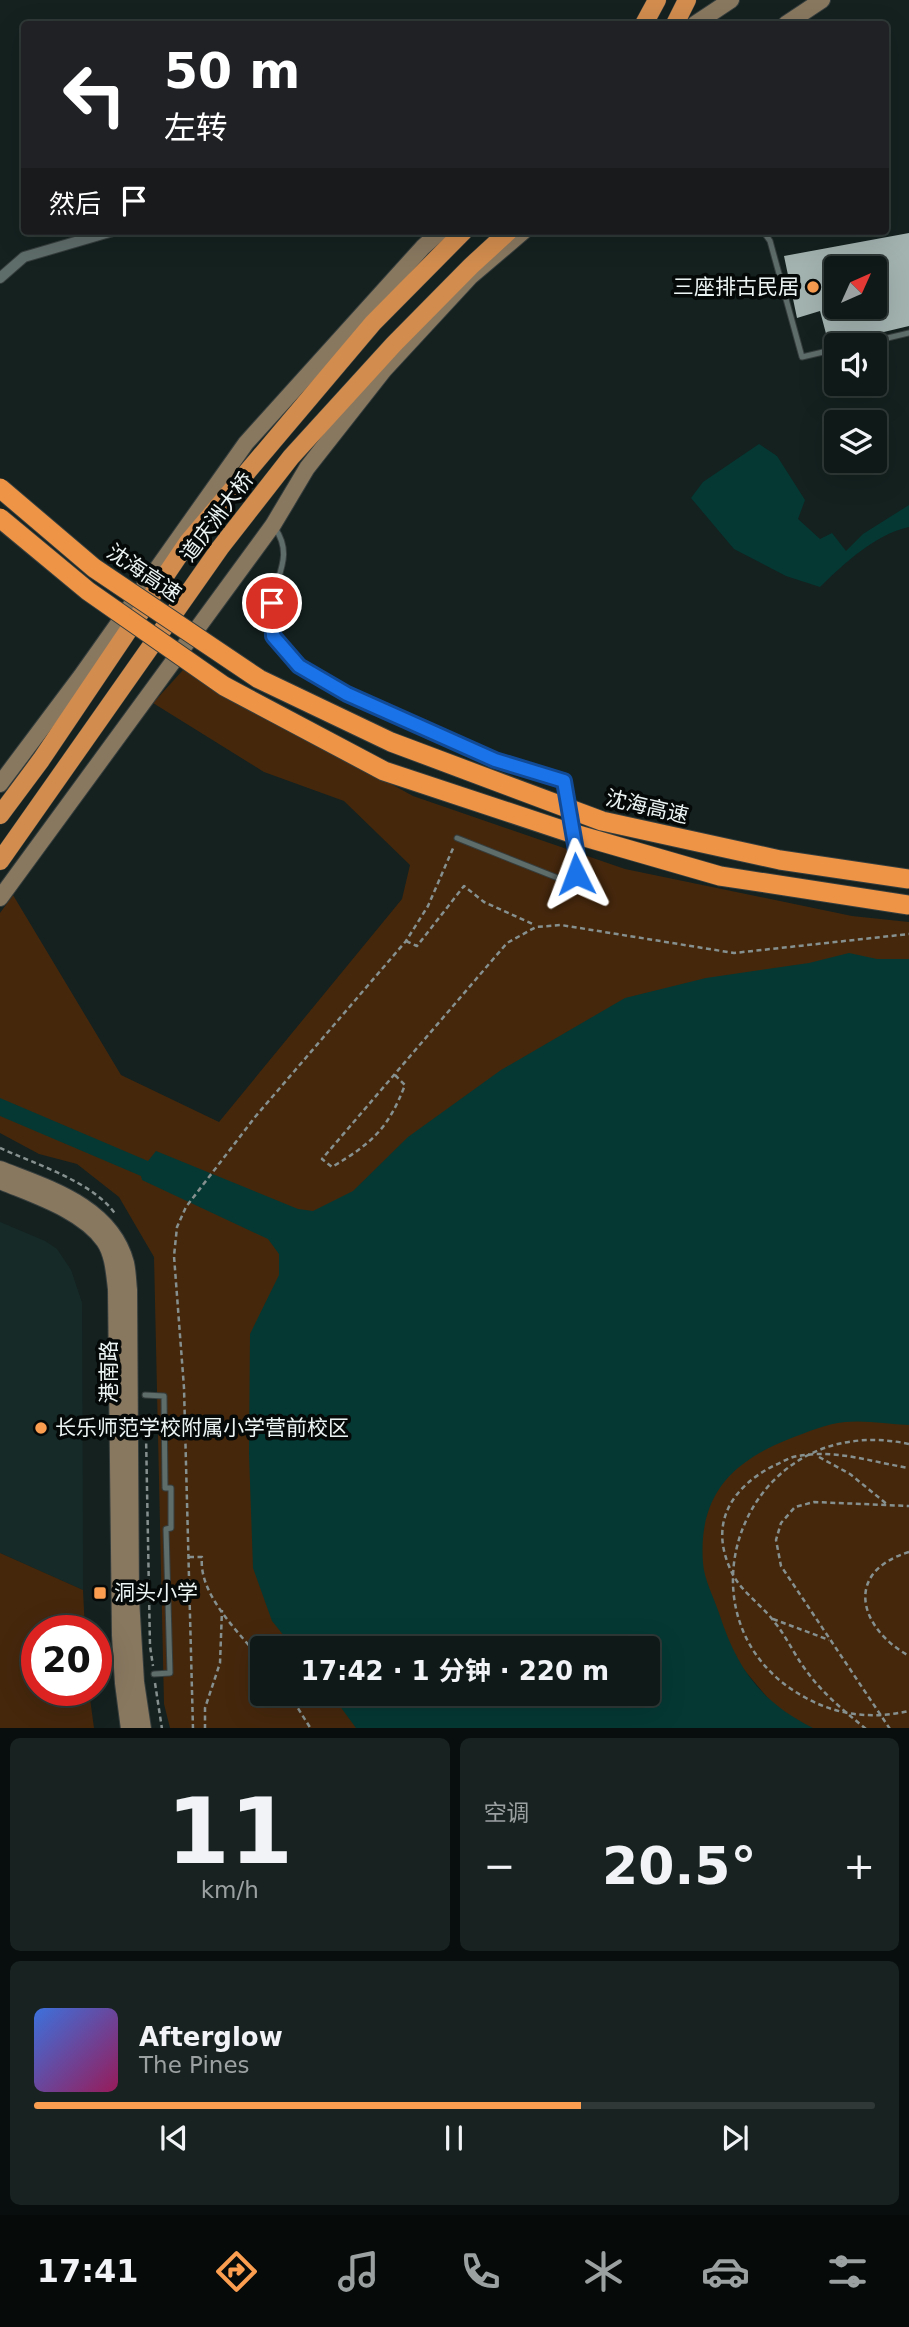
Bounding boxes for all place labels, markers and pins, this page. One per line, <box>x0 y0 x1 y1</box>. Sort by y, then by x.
place label: 三座排古民居 <box>673 275 799 299</box>
marker: 三座排古民居 <box>805 279 821 295</box>
pin <box>242 573 302 633</box>
place label: 长乐师范学校附属小学营前校区 <box>55 1416 349 1440</box>
marker: 长乐师范学校附属小学营前校区 <box>33 1420 49 1436</box>
place label: 洞头小学 <box>114 1581 198 1605</box>
marker: 洞头小学 <box>92 1585 108 1601</box>

